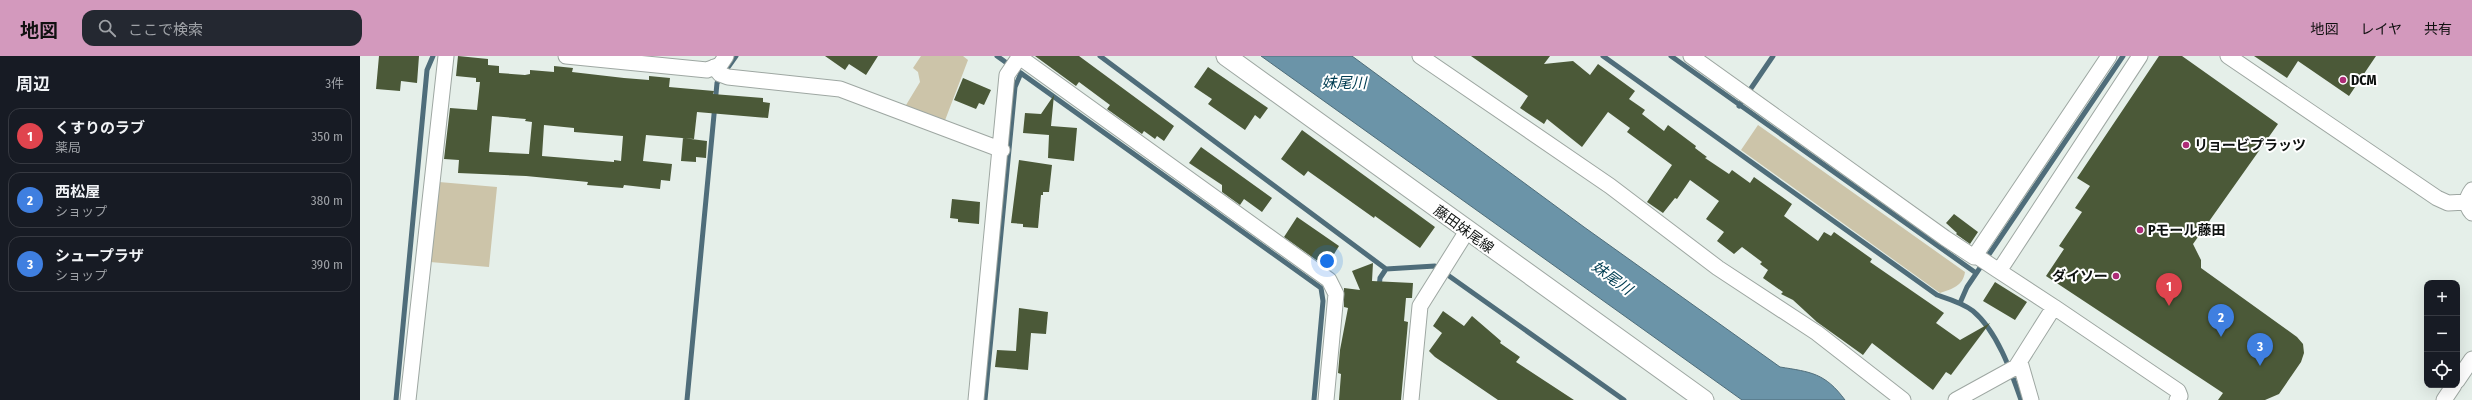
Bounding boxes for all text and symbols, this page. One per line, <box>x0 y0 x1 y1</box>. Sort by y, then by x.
search box <box>82 10 362 46</box>
icon: search <box>96 17 118 39</box>
text: 地図 <box>20 19 58 42</box>
text: ここで検索 <box>128 21 203 39</box>
text: 地図 <box>2310 21 2338 38</box>
text: レイヤ <box>2360 21 2402 38</box>
text: 共有 <box>2424 21 2452 38</box>
place label: DCM <box>2351 72 2377 89</box>
text: 周辺 <box>16 74 50 95</box>
water label: 妹尾川 <box>1321 74 1368 92</box>
marker: DCM <box>2338 75 2348 85</box>
text: 3件 <box>325 76 344 91</box>
text: くすりのラブ <box>55 119 145 137</box>
text: 1 <box>27 129 33 144</box>
text: 350 m <box>311 129 343 144</box>
place label: リョービプラッツ <box>2194 137 2306 154</box>
text: 薬局 <box>55 140 81 155</box>
marker: リョービプラッツ <box>2181 140 2191 150</box>
text: 西松屋 <box>55 183 100 201</box>
text: 2 <box>27 193 33 208</box>
text: 380 m <box>311 193 343 208</box>
street label: 藤田妹尾線 <box>1430 202 1497 257</box>
text: ショップ <box>55 204 107 219</box>
place label: Pモール藤田 <box>2148 222 2226 239</box>
marker: Pモール藤田 <box>2135 225 2145 235</box>
text: シュープラザ <box>55 247 144 265</box>
your location <box>1317 251 1337 271</box>
text: 3 <box>27 257 33 272</box>
text: 390 m <box>311 257 343 272</box>
water label: 妹尾川 <box>1589 257 1637 300</box>
text: ショップ <box>55 268 107 283</box>
place label: ダイソー <box>2052 268 2108 285</box>
marker: ダイソー <box>2111 271 2121 281</box>
pin: 1 <box>2156 273 2182 306</box>
map controls <box>2424 280 2460 388</box>
button: + <box>2424 280 2460 316</box>
pin: 2 <box>2208 304 2234 337</box>
button: − <box>2424 316 2460 352</box>
pin: 3 <box>2247 333 2273 366</box>
button: locate <box>2424 352 2460 388</box>

